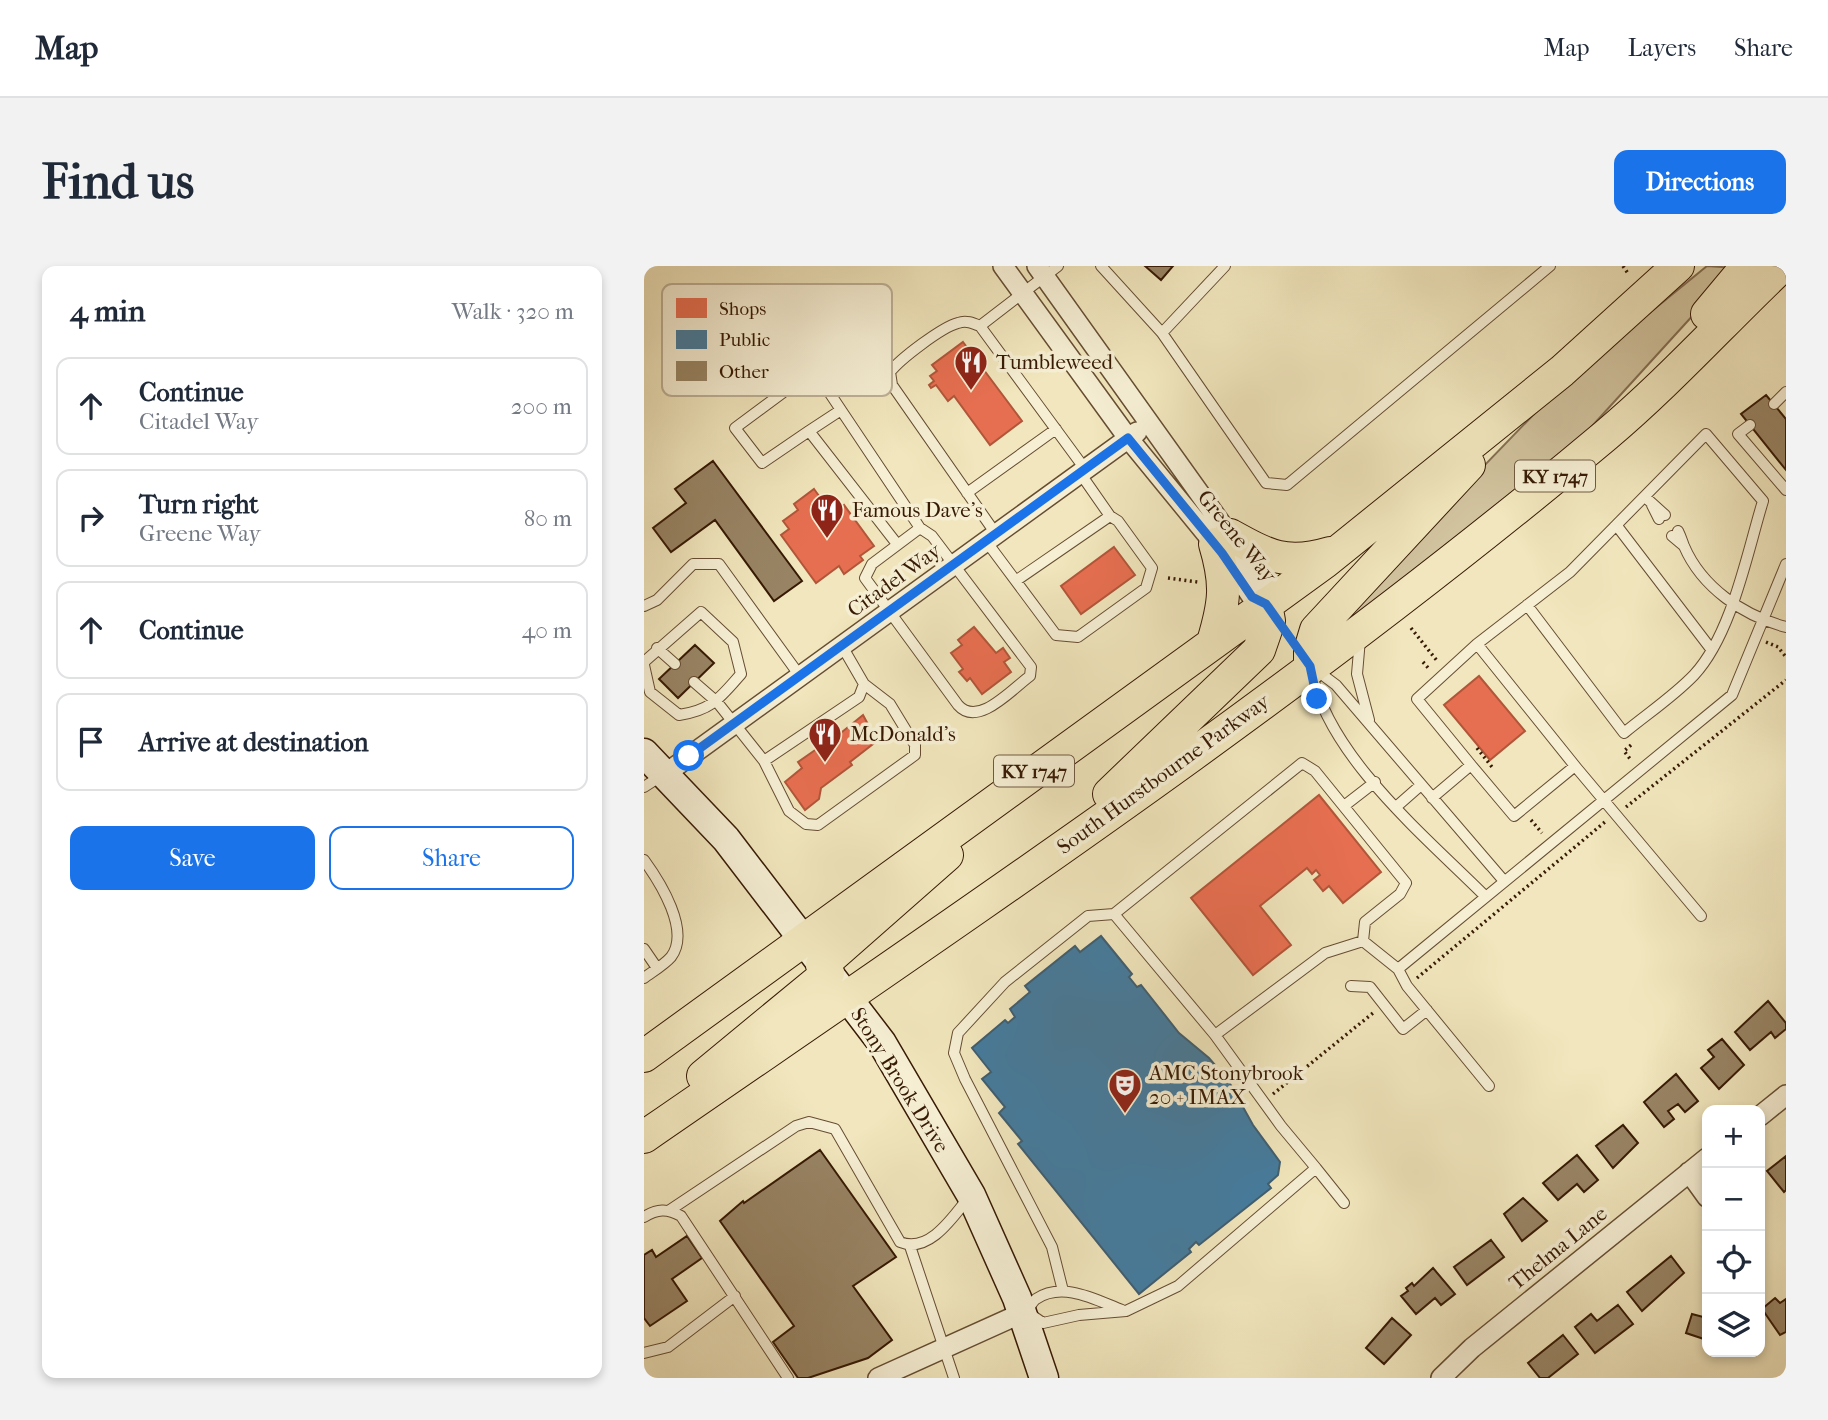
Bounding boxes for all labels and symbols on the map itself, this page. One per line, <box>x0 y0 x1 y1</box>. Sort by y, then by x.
legend <box>662 284 892 396</box>
text: Shops <box>719 298 766 320</box>
text: Public <box>719 329 770 351</box>
restaurant icon: Tumbleweed <box>952 343 990 392</box>
place label: Tumbleweed <box>996 350 1114 374</box>
text: Other <box>719 361 770 383</box>
road number: KY 1747 <box>1515 460 1595 492</box>
street label: Greene Way <box>1193 485 1282 587</box>
restaurant icon: Famous Dave's <box>808 491 846 540</box>
place label: Famous Dave's <box>852 498 983 522</box>
street label: Citadel Way <box>843 538 946 622</box>
route end <box>1301 683 1332 714</box>
street label: South Hurstbourne Parkway <box>1052 688 1274 859</box>
restaurant icon: McDonald's <box>806 715 844 764</box>
place label: McDonald's <box>850 722 956 746</box>
route start <box>673 740 704 771</box>
road number: KY 1747 <box>994 756 1074 786</box>
street label: Stony Brook Drive <box>846 1003 954 1157</box>
place label: AMC Stonybrook 20 + IMAX <box>1148 1061 1304 1109</box>
theatre icon: AMC Stonybrook 20 + IMAX <box>1106 1066 1144 1115</box>
street label: Thelma Lane <box>1504 1201 1612 1295</box>

